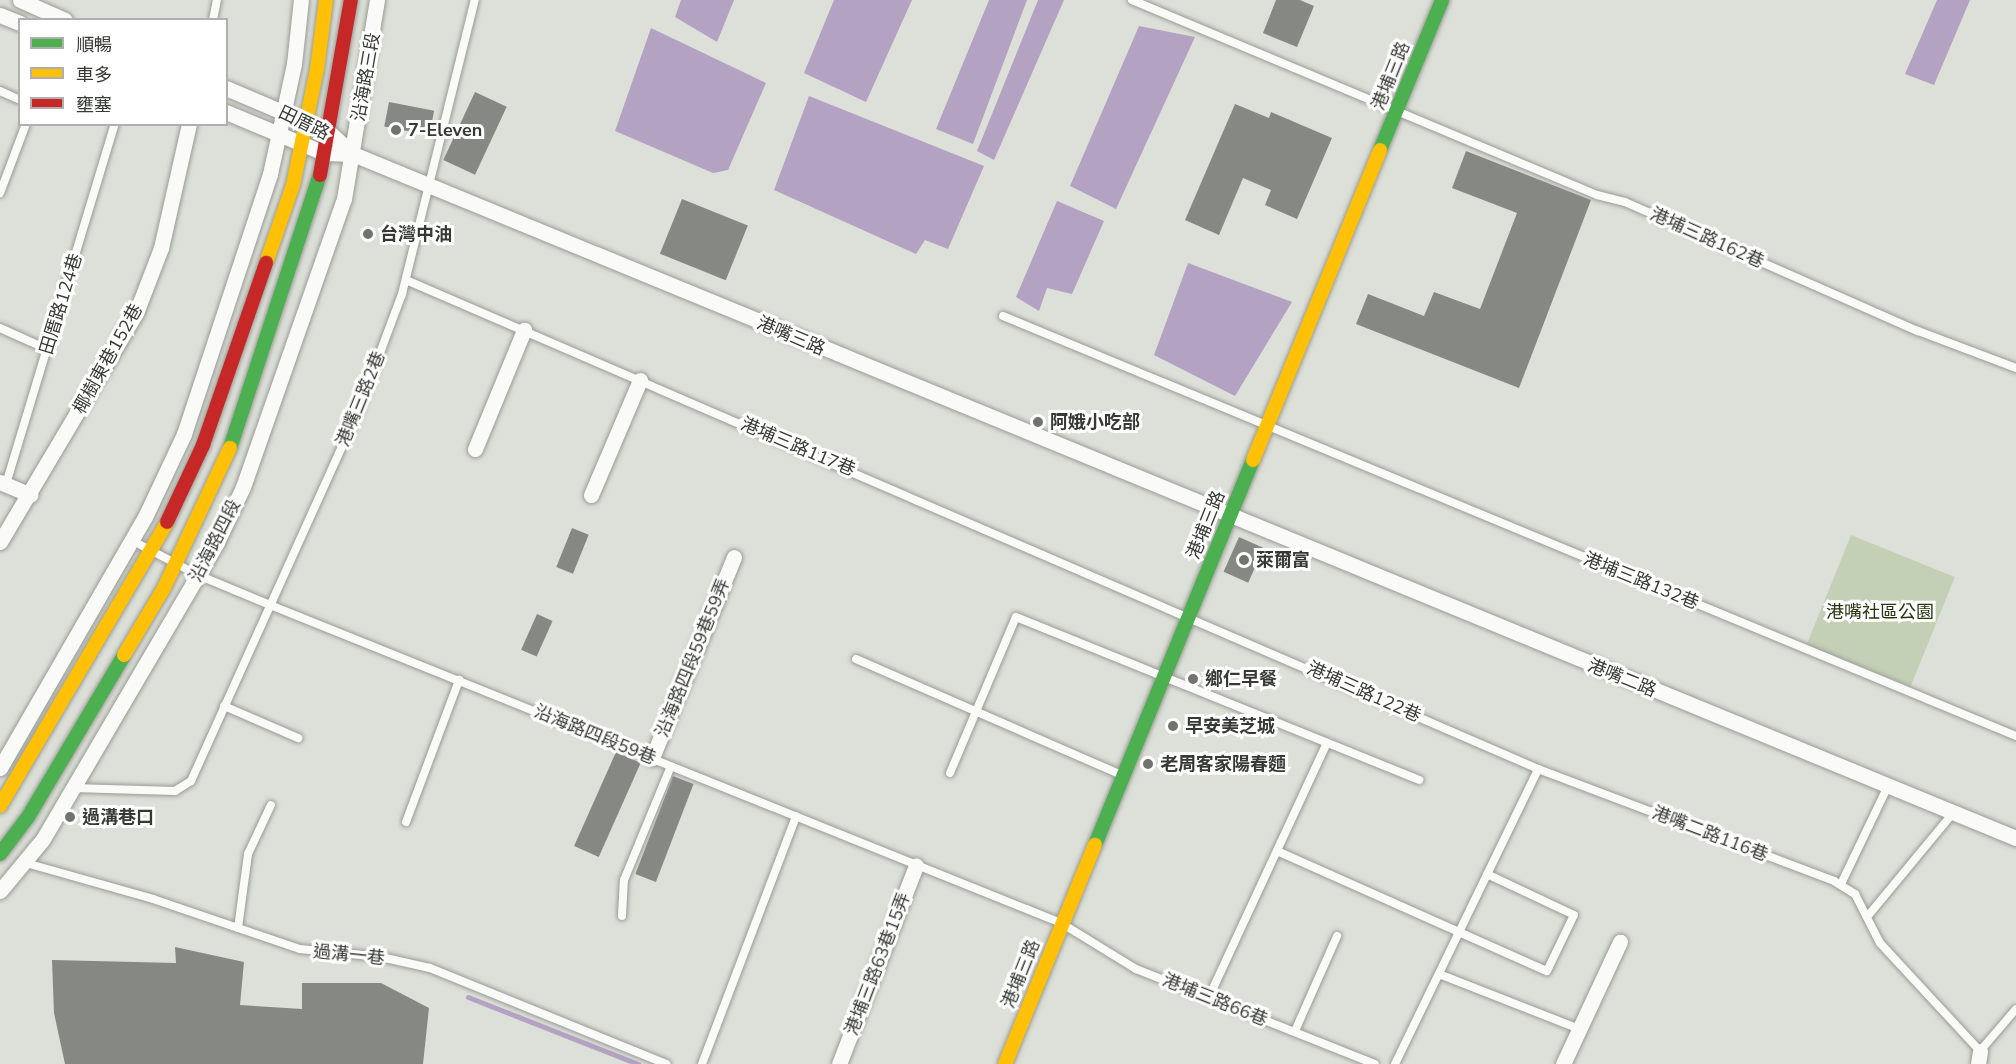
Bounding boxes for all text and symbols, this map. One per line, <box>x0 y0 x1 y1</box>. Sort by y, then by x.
legend <box>18 18 228 126</box>
street label: 沿海路三段 <box>348 31 384 123</box>
text: 順暢 <box>76 33 112 57</box>
street label: 港埔三路 <box>1368 39 1414 113</box>
text: 車多 <box>76 63 112 87</box>
text: 壅塞 <box>76 93 112 117</box>
street label: 田厝路 <box>275 101 333 145</box>
place label: 7-Eleven <box>408 119 482 141</box>
marker: 7-Eleven <box>389 123 403 137</box>
street label: 港埔三路162巷 <box>1647 203 1767 273</box>
place label: 台灣中油 <box>380 223 452 245</box>
marker: 台灣中油 <box>361 227 375 241</box>
street label: 田厝路124巷 <box>35 251 87 357</box>
street label: 椰樹東巷152巷 <box>69 300 147 418</box>
street label: 港嘴三路 <box>754 312 828 360</box>
street label: 港嘴三路2巷 <box>332 348 390 450</box>
place label: 阿娥小吃部 <box>1050 411 1140 433</box>
street label: 港埔三路117巷 <box>737 413 859 481</box>
marker: 阿娥小吃部 <box>1031 415 1045 429</box>
street label: 港埔三路 <box>1183 488 1229 562</box>
street label: 沿海路四段 <box>185 496 245 586</box>
street label: 港埔三路132巷 <box>1580 548 1702 614</box>
place label: 萊爾富 <box>1256 549 1310 571</box>
marker: 萊爾富 <box>1237 553 1251 567</box>
street label: 沿海路四段59巷59弄 <box>651 576 735 740</box>
park label: 港嘴社區公園 <box>1826 601 1934 623</box>
street label: 港嘴二路 <box>1585 655 1659 701</box>
street label: 港埔三路122巷 <box>1304 657 1424 727</box>
place label: 鄉仁早餐 <box>1205 668 1277 690</box>
marker: 鄉仁早餐 <box>1186 672 1200 686</box>
street label: 沿海路四段59巷 <box>531 701 659 769</box>
place label: 早安美芝城 <box>1185 715 1275 737</box>
marker: 早安美芝城 <box>1166 719 1180 733</box>
place label: 老周客家陽春麵 <box>1160 753 1286 775</box>
marker: 老周客家陽春麵 <box>1141 757 1155 771</box>
street label: 港嘴二路116巷 <box>1649 802 1771 866</box>
place label: 過溝巷口 <box>82 806 154 828</box>
marker: 過溝巷口 <box>63 810 77 824</box>
street label: 港埔三路63巷15弄 <box>841 890 915 1038</box>
street label: 港埔三路 <box>998 937 1044 1011</box>
street label: 過溝一巷 <box>312 940 386 970</box>
street label: 港埔三路66巷 <box>1159 969 1271 1031</box>

